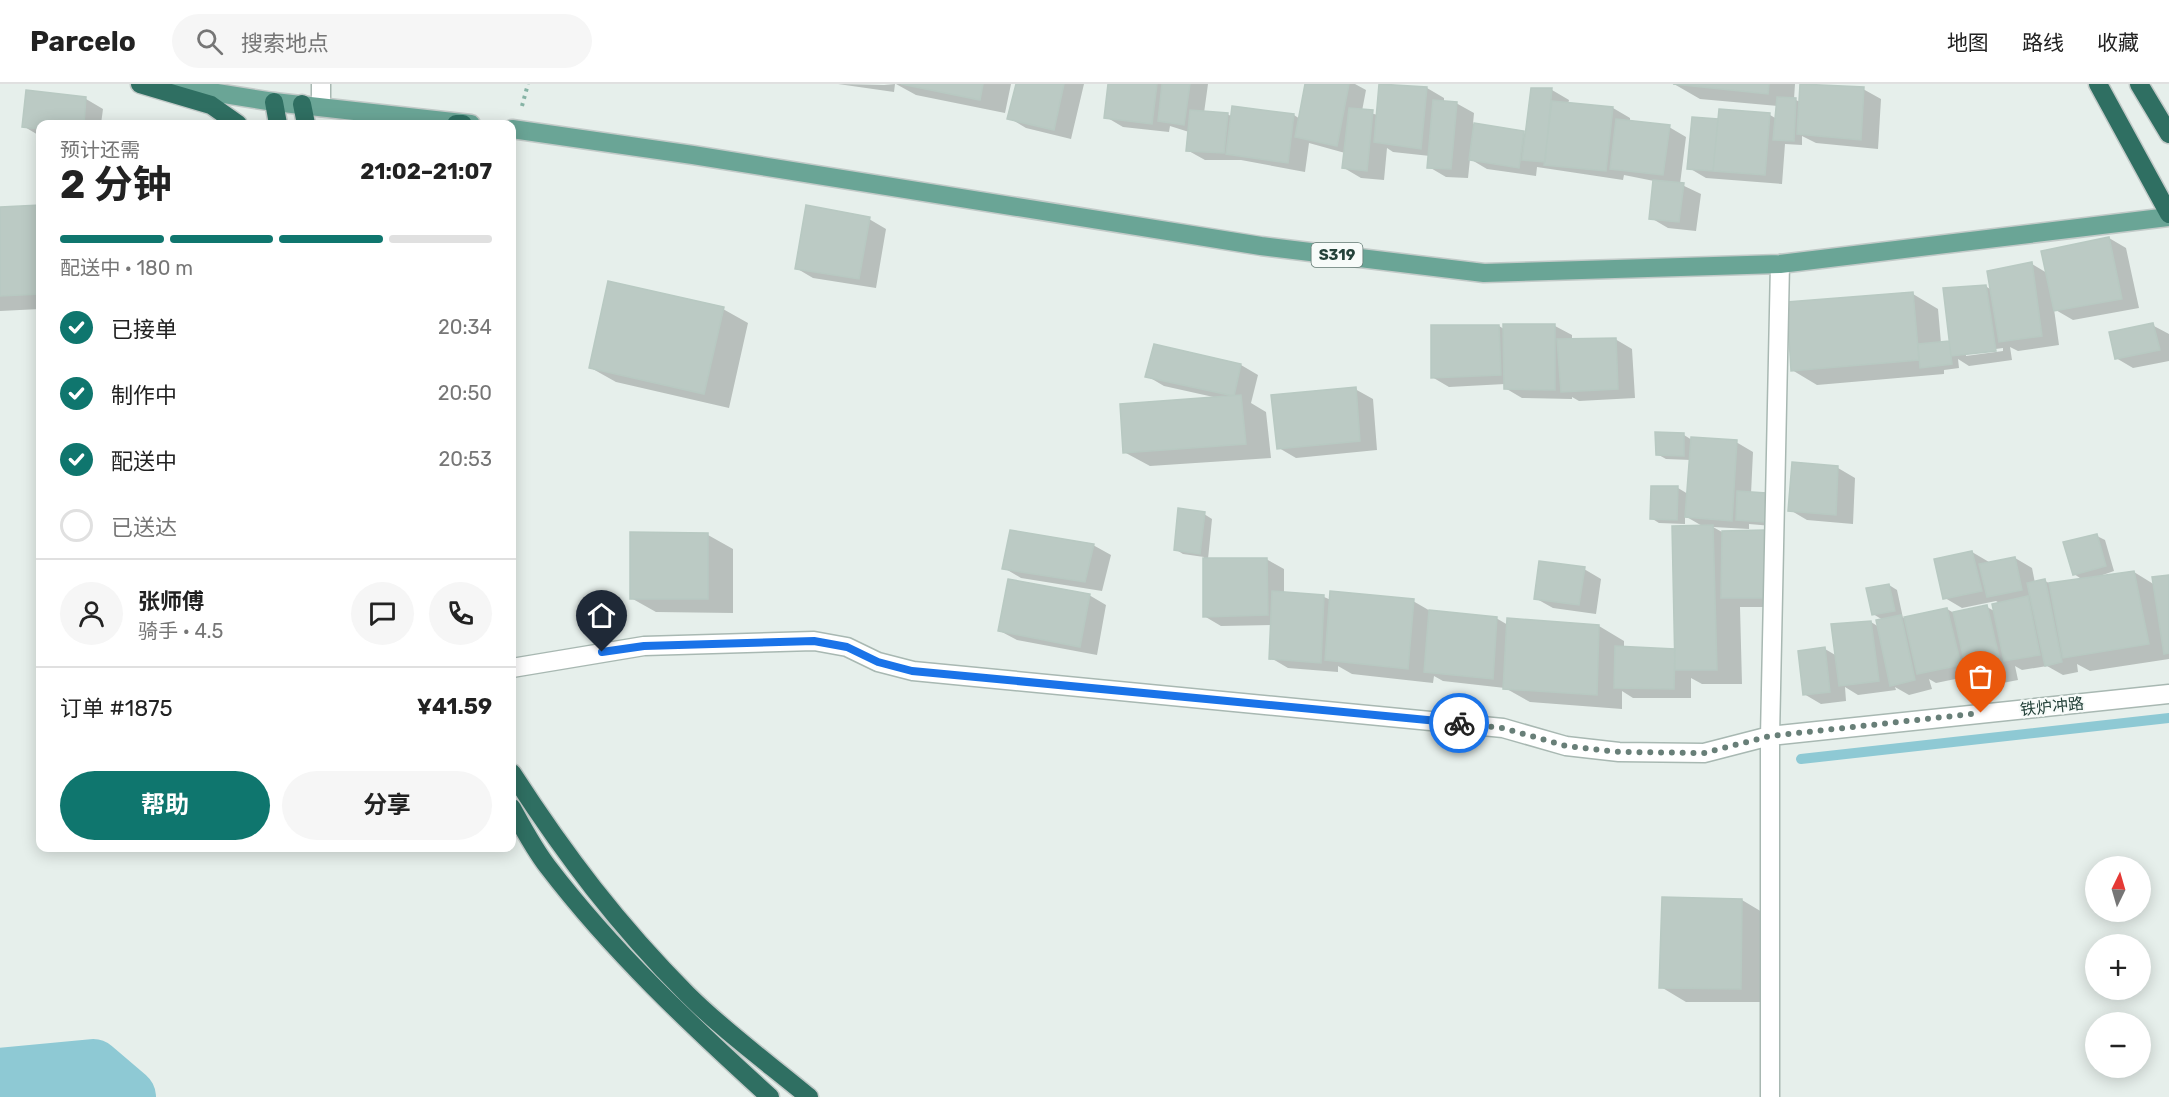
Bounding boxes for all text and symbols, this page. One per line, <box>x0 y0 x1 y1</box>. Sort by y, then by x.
search box <box>172 14 592 68</box>
text: Parcelo <box>30 25 136 58</box>
icon: search <box>193 25 226 58</box>
text: 搜索地点 <box>241 30 329 57</box>
text: 地图 <box>1947 30 1989 55</box>
text: 路线 <box>2022 30 2064 55</box>
text: 收藏 <box>2097 30 2139 55</box>
text: 预计还需 <box>60 138 140 162</box>
text: 21:02–21:07 <box>360 158 492 185</box>
text: 2 分钟 <box>60 162 172 208</box>
road number: S319 <box>1312 243 1362 267</box>
text: 配送中 · 180 m <box>60 256 193 280</box>
icon: check <box>60 311 93 344</box>
text: 20:34 <box>438 315 492 339</box>
text: 已接单 <box>111 316 177 343</box>
icon: check <box>60 377 93 410</box>
text: 20:50 <box>438 381 492 405</box>
text: 制作中 <box>111 382 177 409</box>
icon: check <box>60 443 93 476</box>
text: 20:53 <box>439 447 492 471</box>
text: 配送中 <box>111 448 177 475</box>
text: 已送达 <box>111 514 177 541</box>
button: person <box>60 582 123 645</box>
button: chat <box>351 582 414 645</box>
button: phone <box>429 582 492 645</box>
text: 张师傅 <box>138 588 204 615</box>
pin <box>576 590 627 652</box>
icon: home <box>585 599 618 632</box>
text: 骑手 · 4.5 <box>138 619 223 643</box>
pin <box>1955 651 2006 713</box>
icon: bag <box>1964 660 1997 693</box>
text: ¥41.59 <box>417 693 492 720</box>
courier <box>1429 693 1489 753</box>
street label: 铁炉冲路 <box>2019 694 2085 719</box>
text: 订单 #1875 <box>60 695 173 722</box>
icon: bike <box>1443 707 1476 740</box>
button: 帮助 <box>60 771 270 840</box>
button: 分享 <box>282 771 492 840</box>
north arrow <box>2085 856 2151 922</box>
map controls <box>2085 856 2151 1078</box>
button: + <box>2085 934 2151 1000</box>
button: − <box>2085 1012 2151 1078</box>

